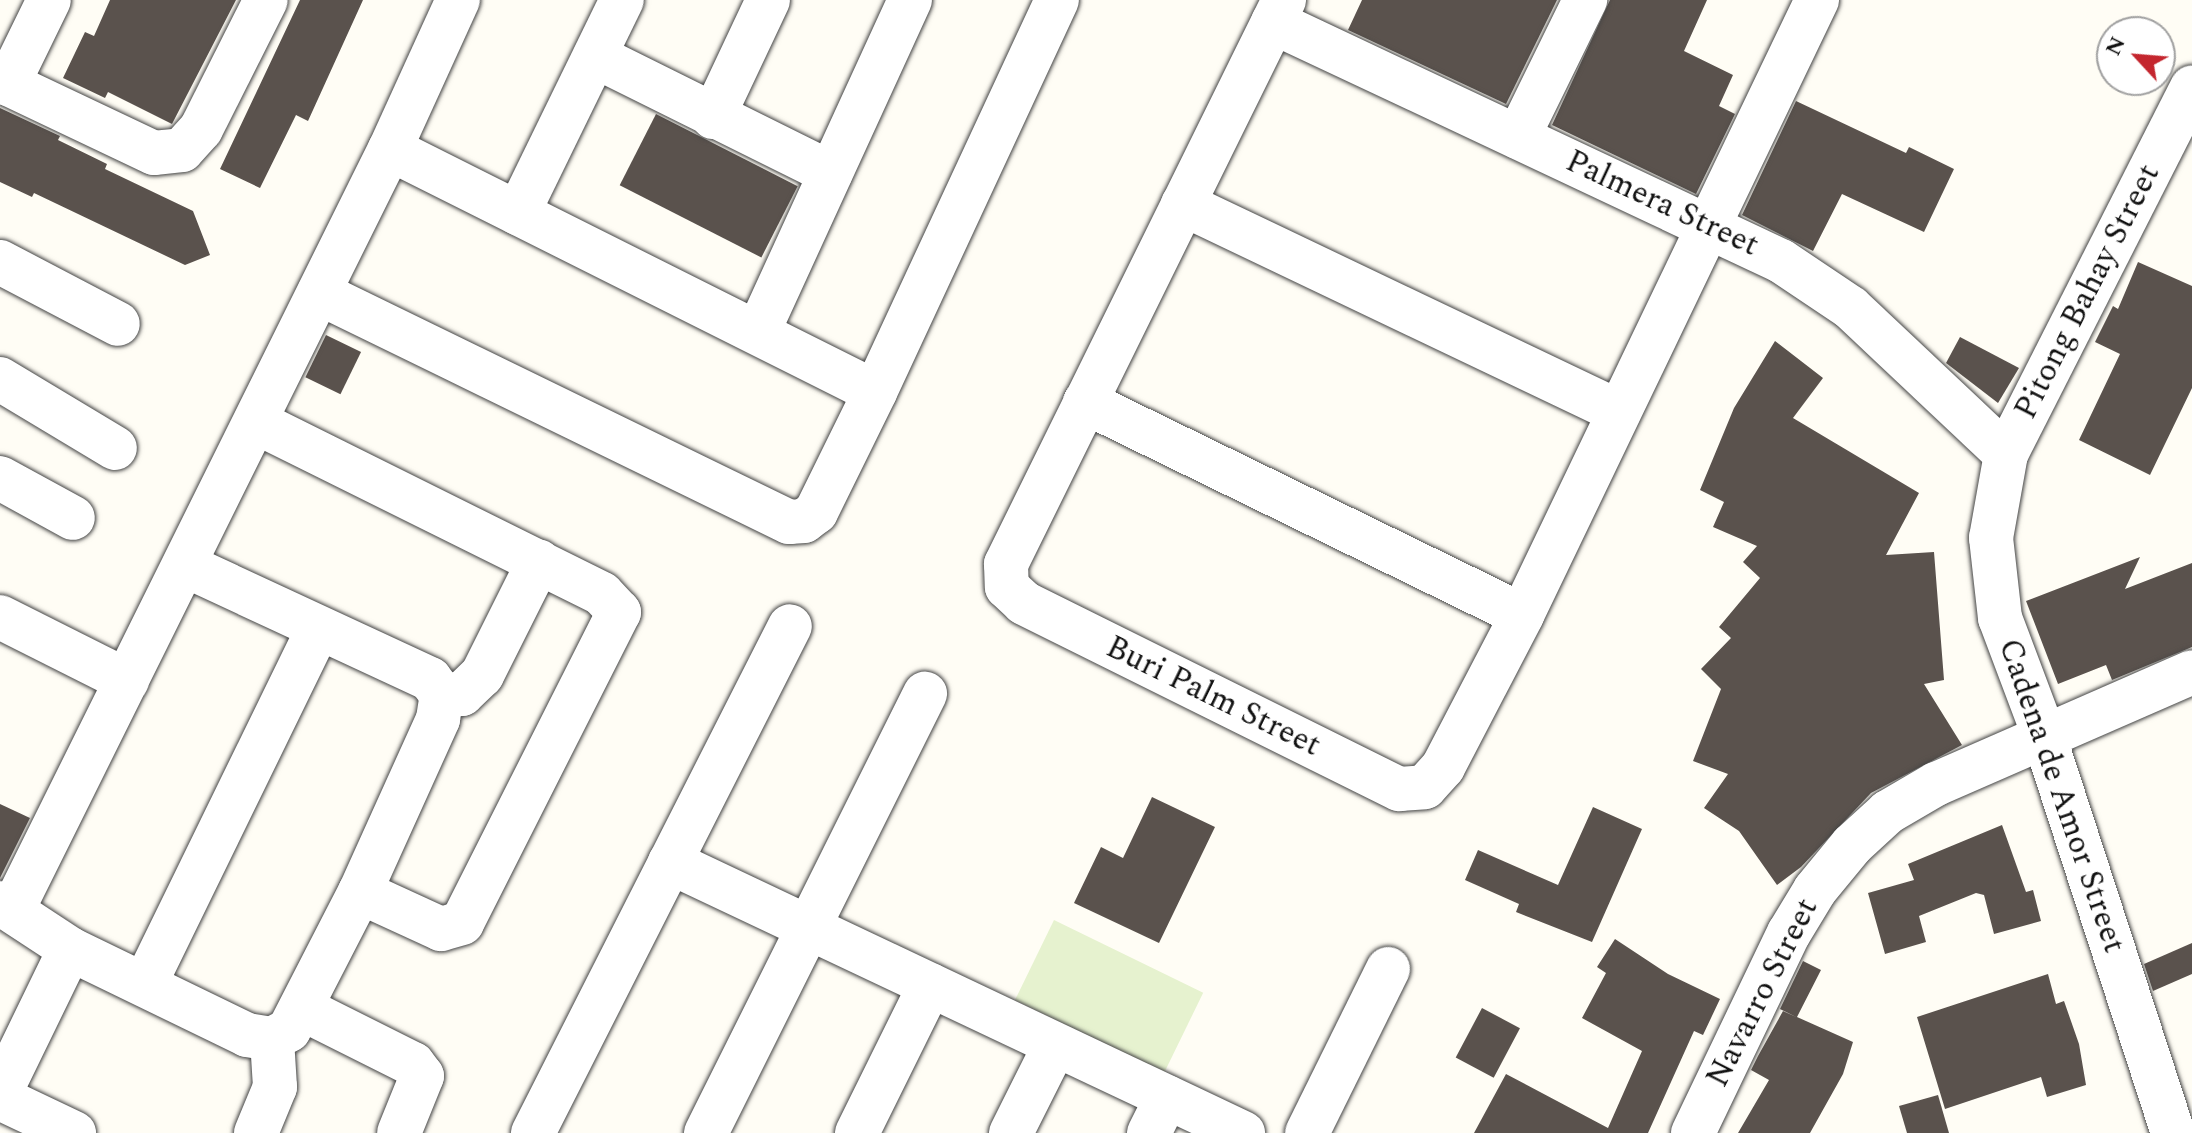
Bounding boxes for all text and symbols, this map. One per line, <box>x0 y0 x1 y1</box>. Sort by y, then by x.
north arrow <box>2096 16 2176 96</box>
text: N <box>2097 31 2135 61</box>
street label: Palmera Street <box>1559 143 1765 265</box>
street label: Pitong Bahay Street <box>2007 158 2169 426</box>
street label: Buri Palm Street <box>1099 628 1327 766</box>
street label: Cadena de Amor Street <box>1989 634 2133 958</box>
street label: Navarro Street <box>1699 892 1827 1094</box>

